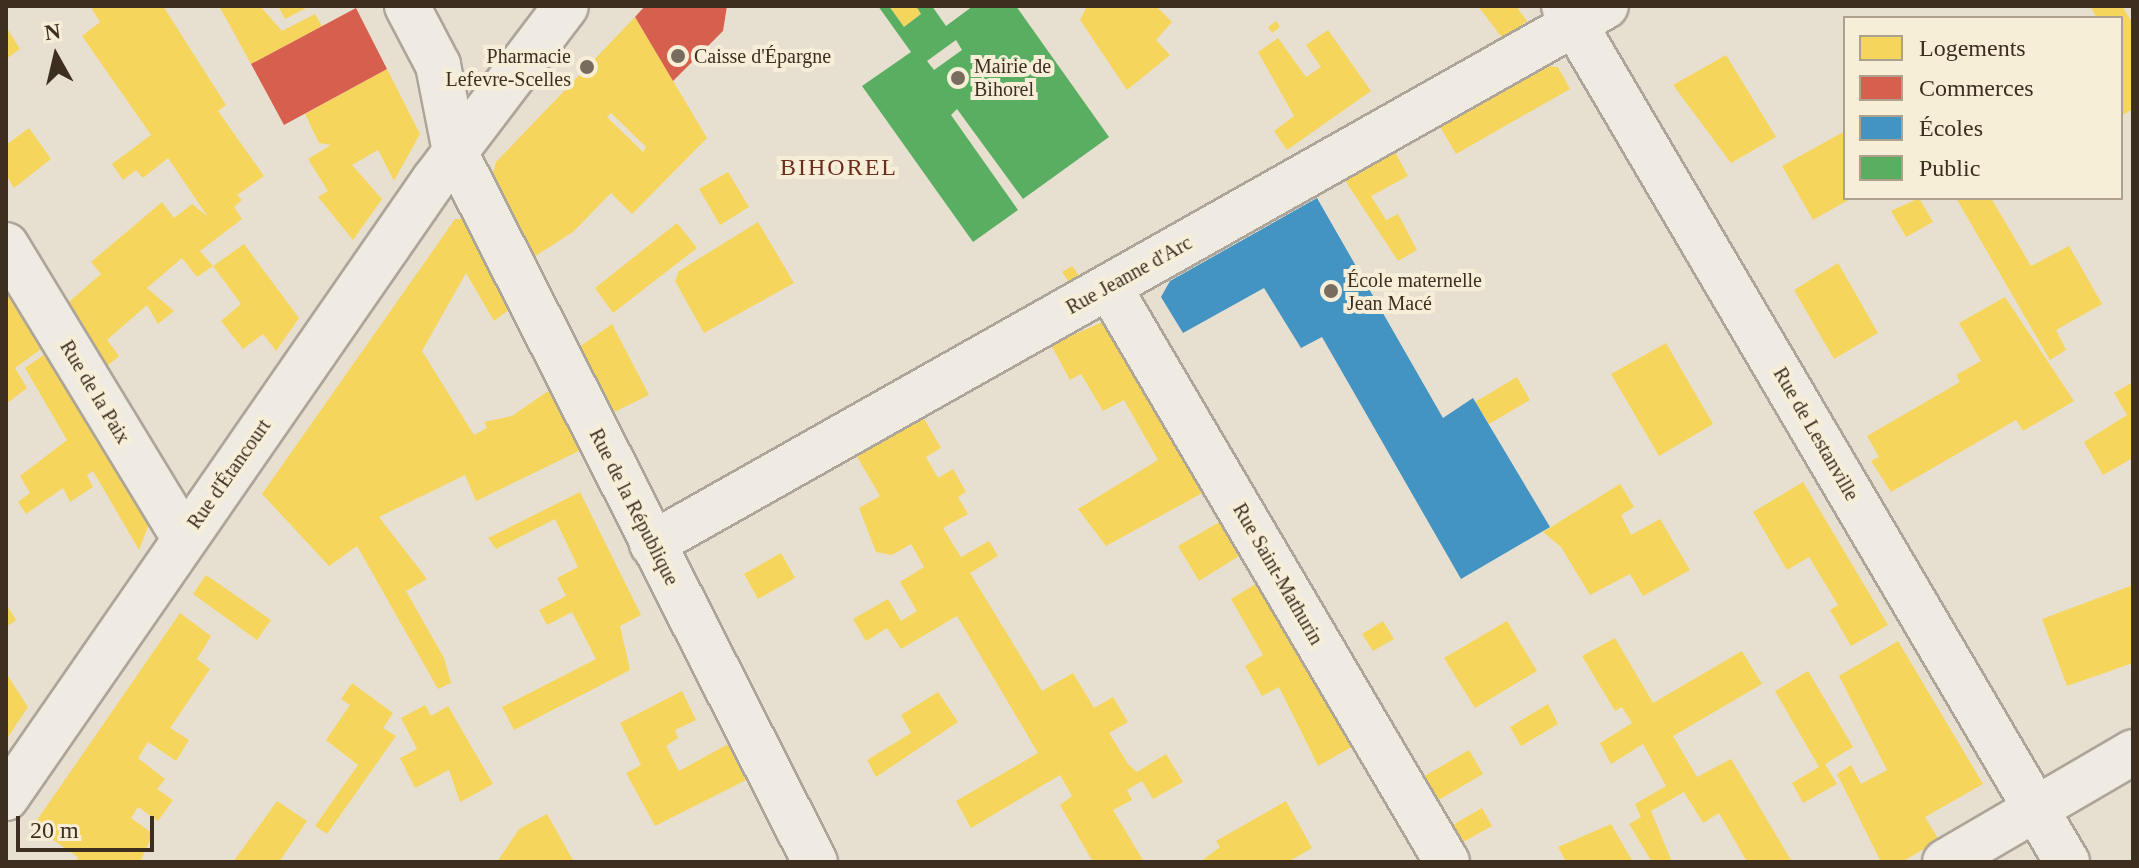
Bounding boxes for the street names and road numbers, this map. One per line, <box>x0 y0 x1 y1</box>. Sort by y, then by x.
street label: Rue Jeanne d'Arc <box>1062 231 1196 319</box>
street label: Rue de la Paix <box>55 336 135 448</box>
street label: Rue de Lestanville <box>1768 363 1864 505</box>
street label: Rue d'Étancourt <box>182 414 276 534</box>
street label: Rue de la République <box>584 425 684 589</box>
street label: Rue Saint-Mathurin <box>1228 499 1328 649</box>

